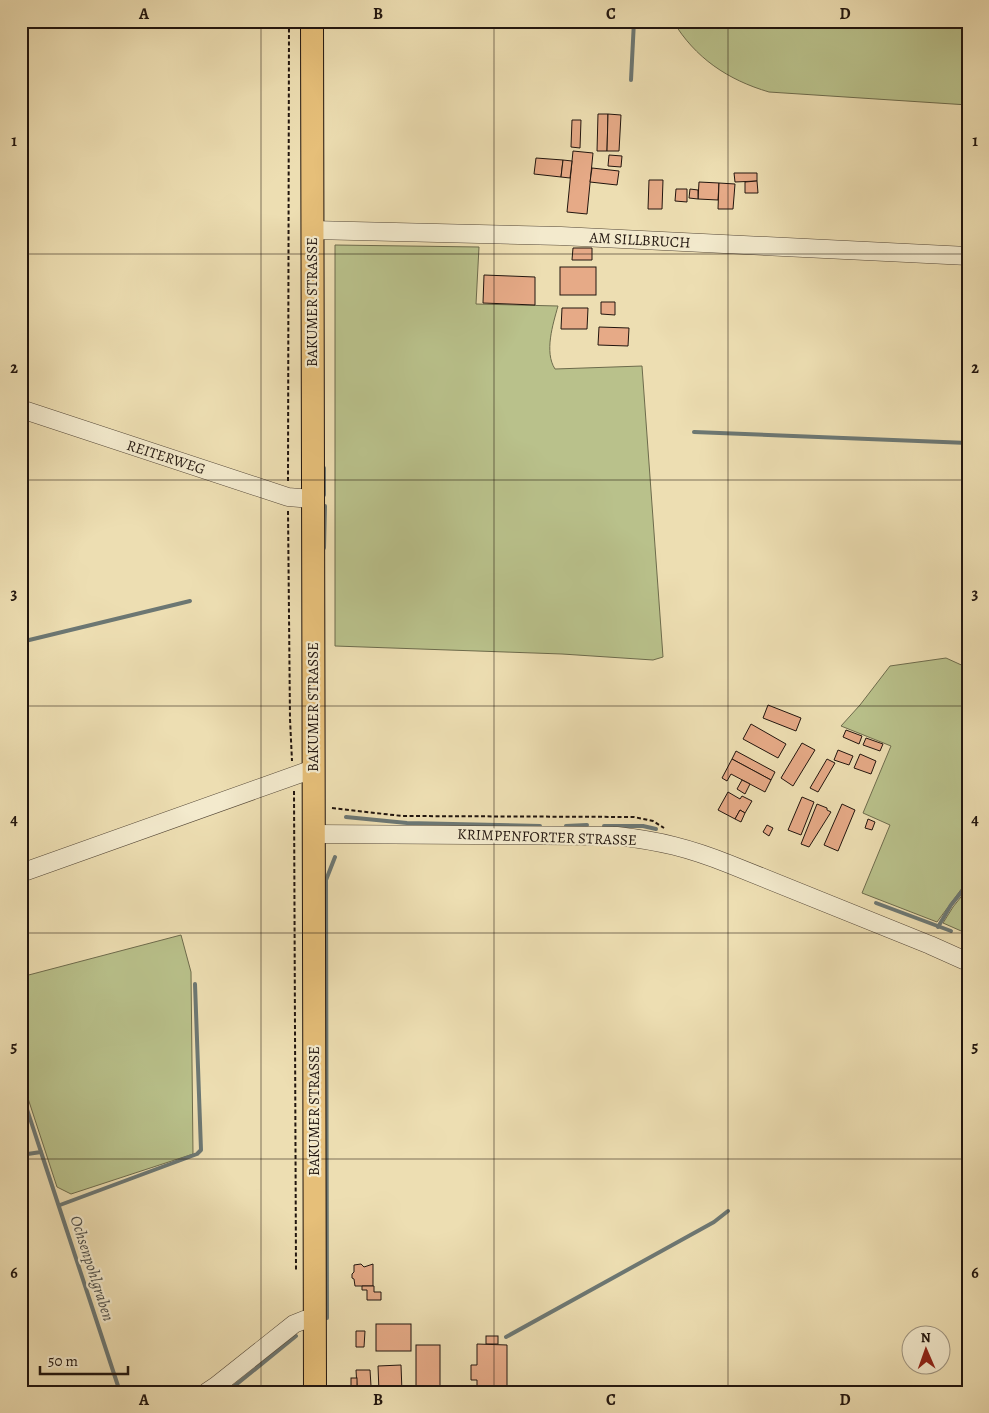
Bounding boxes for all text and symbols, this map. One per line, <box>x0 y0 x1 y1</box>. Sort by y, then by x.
text: A <box>138 3 150 25</box>
text: B <box>373 3 383 25</box>
text: C <box>606 3 616 25</box>
text: D <box>839 3 851 25</box>
text: 1 <box>11 130 17 152</box>
text: 1 <box>972 130 978 152</box>
street label: AM SILLBRUCH <box>588 227 691 253</box>
street label: BAKUMER STRASSE <box>302 237 322 367</box>
text: 2 <box>10 357 18 379</box>
text: 2 <box>971 357 979 379</box>
street label: REITERWEG <box>124 435 208 479</box>
text: 3 <box>11 583 18 605</box>
text: 3 <box>972 583 979 605</box>
street label: BAKUMER STRASSE <box>303 642 323 772</box>
text: 4 <box>10 809 18 831</box>
text: 4 <box>971 809 979 831</box>
street label: KRIMPENFORTER STRASSE <box>457 824 637 850</box>
text: 5 <box>11 1036 18 1058</box>
text: 5 <box>972 1036 979 1058</box>
street label: BAKUMER STRASSE <box>304 1046 324 1176</box>
water label: Ochsenpohlgraben <box>65 1213 119 1324</box>
text: 6 <box>10 1262 18 1284</box>
text: 6 <box>971 1262 979 1284</box>
north arrow <box>902 1326 952 1376</box>
text: N <box>920 1328 931 1347</box>
scale bar <box>40 1343 128 1375</box>
text: 50 m <box>48 1351 78 1371</box>
text: A <box>138 1389 150 1411</box>
text: B <box>373 1389 383 1411</box>
text: C <box>606 1389 616 1411</box>
text: D <box>839 1389 851 1411</box>

